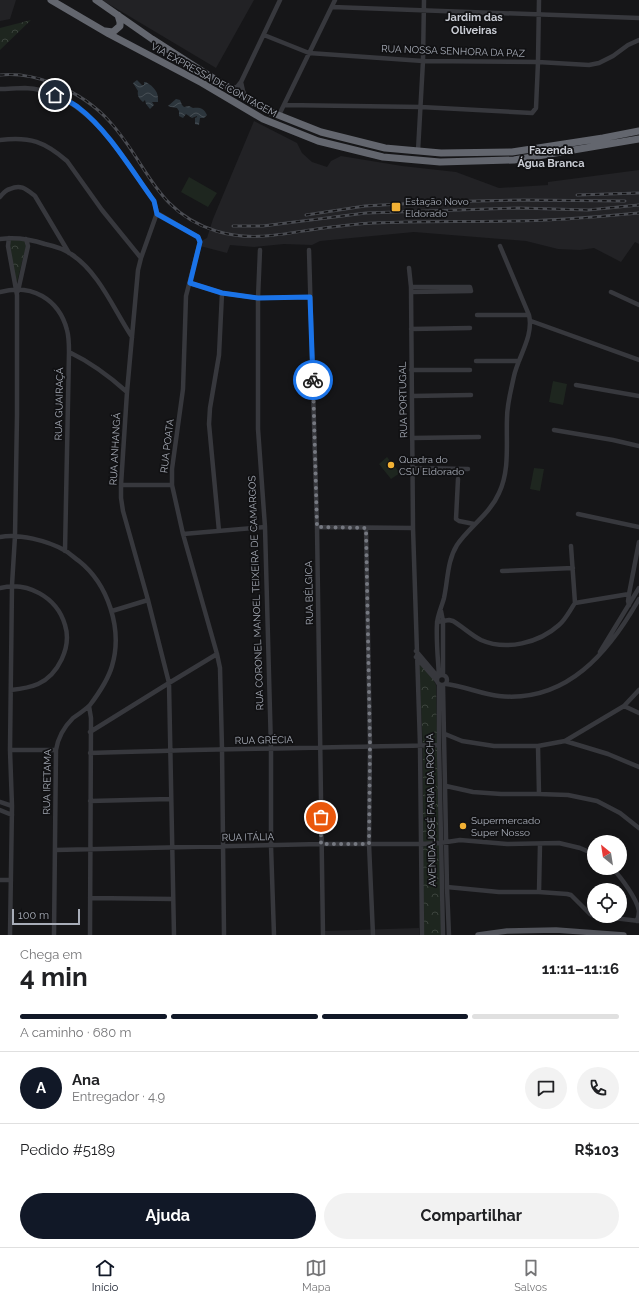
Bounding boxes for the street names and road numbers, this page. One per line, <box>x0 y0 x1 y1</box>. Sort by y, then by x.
street label: VIA EXPRESSA DE CONTAGEM <box>149 41 279 119</box>
street label: RUA NOSSA SENHORA DA PAZ <box>381 43 525 59</box>
street label: RUA PORTUGAL <box>397 362 409 438</box>
street label: RUA GUAIRAÇÁ <box>53 367 65 441</box>
street label: RUA ANHANGÁ <box>108 412 122 486</box>
street label: RUA POATA <box>158 418 176 474</box>
street label: RUA CORONEL MANOEL TEIXEIRA DE CAMARGOS <box>246 475 266 711</box>
street label: RUA BÉLGICA <box>303 561 315 625</box>
street label: AVENIDA JOSÉ FARIA DA ROCHA <box>424 733 438 887</box>
street label: RUA GRÉCIA <box>235 734 294 746</box>
street label: RUA IRETAMA <box>41 749 53 815</box>
street label: RUA ITÁLIA <box>222 831 275 843</box>

